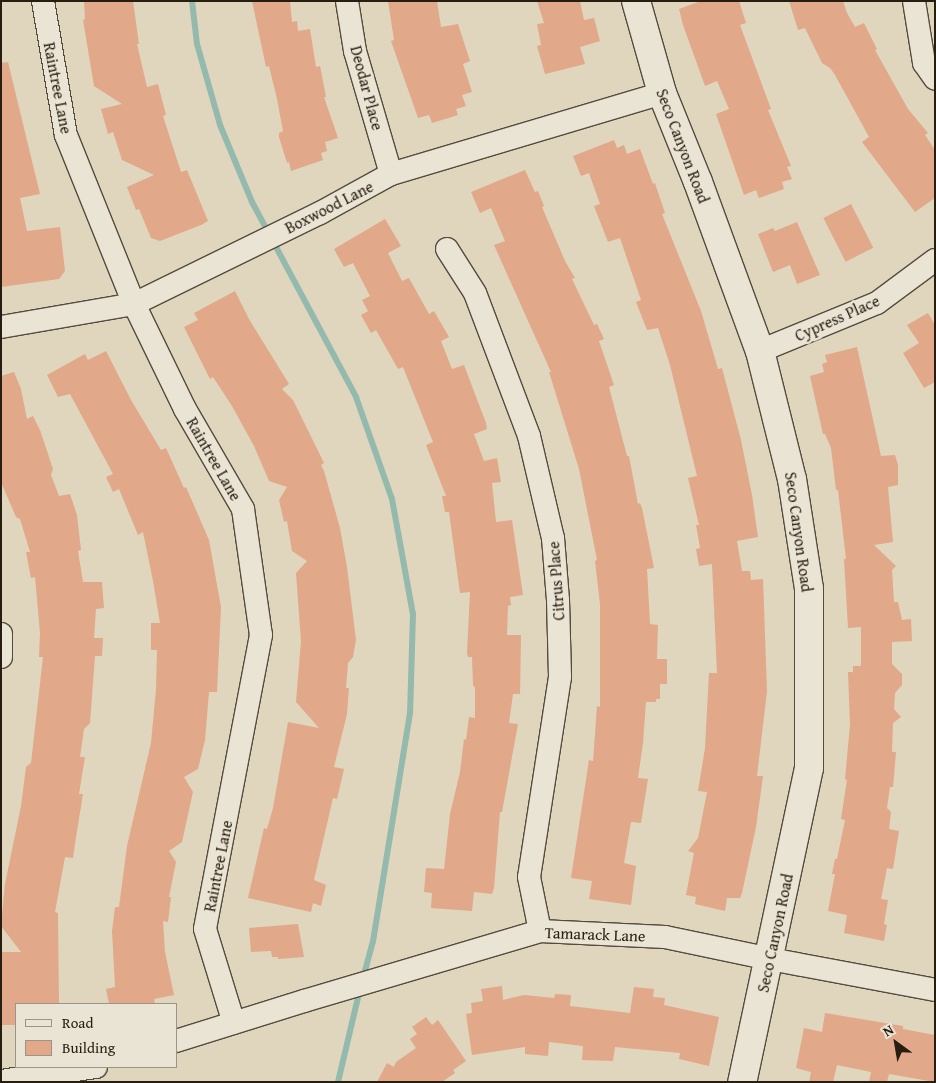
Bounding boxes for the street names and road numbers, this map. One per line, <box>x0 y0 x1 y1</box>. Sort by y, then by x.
street label: Raintree Lane <box>40 41 76 135</box>
street label: Deodar Place <box>346 44 388 132</box>
street label: Seco Canyon Road <box>652 86 714 206</box>
street label: Boxwood Lane <box>282 177 376 237</box>
street label: Cypress Place <box>792 291 882 345</box>
street label: Raintree Lane <box>183 414 245 504</box>
street label: Seco Canyon Road <box>781 471 817 593</box>
street label: Citrus Place <box>544 541 568 621</box>
street label: Raintree Lane <box>200 819 236 913</box>
street label: Seco Canyon Road <box>753 872 797 994</box>
street label: Tamarack Lane <box>544 923 646 945</box>

